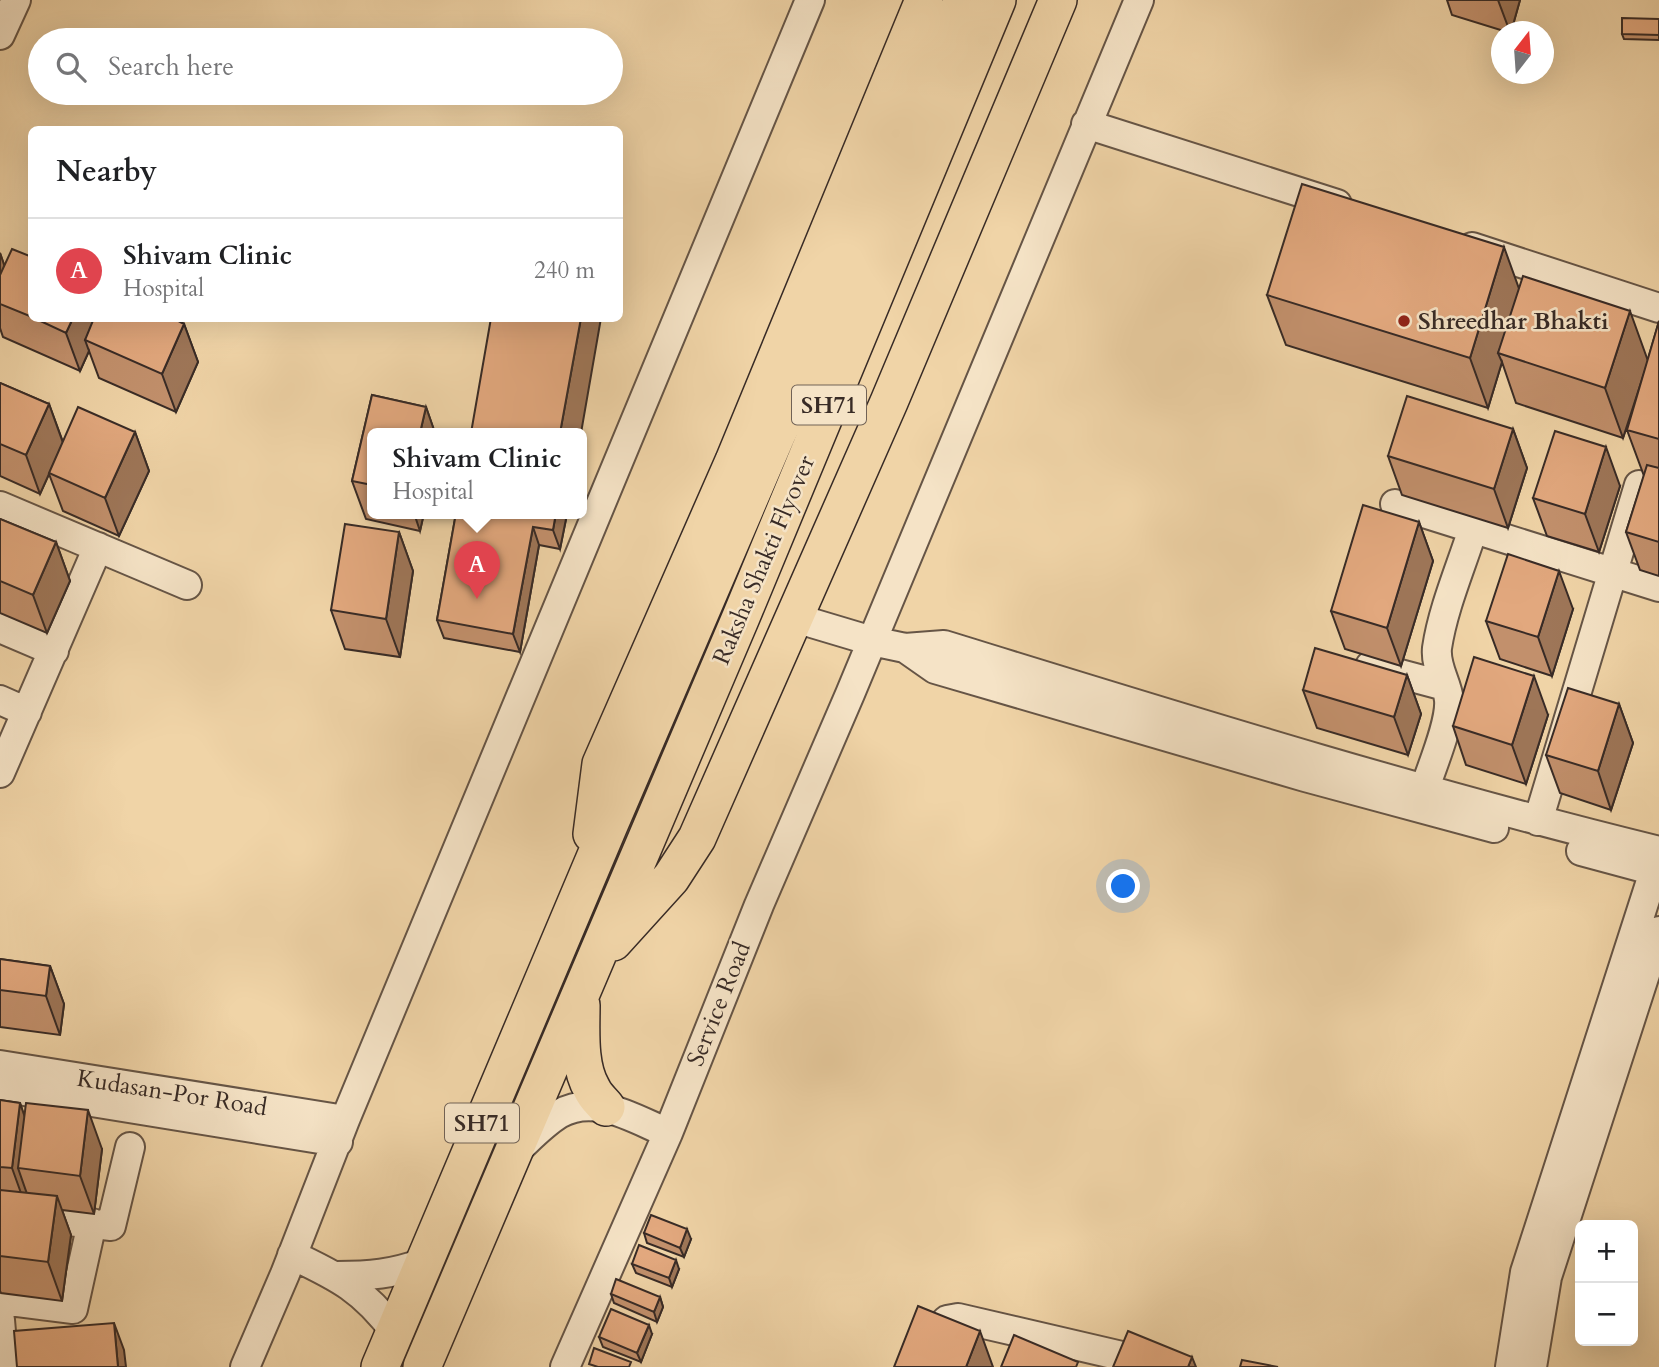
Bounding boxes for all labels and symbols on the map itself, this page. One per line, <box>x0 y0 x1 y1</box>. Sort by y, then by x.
north arrow <box>1491 21 1554 84</box>
place label: Shreedhar Bhakti <box>1418 305 1609 338</box>
marker: Shreedhar Bhakti <box>1396 313 1412 329</box>
road number: SH71 <box>792 386 866 424</box>
street label: Raksha Shakti Flyover <box>705 450 823 670</box>
pin: A <box>454 541 500 599</box>
your location <box>1106 869 1140 903</box>
street label: Service Road <box>679 937 759 1071</box>
street label: Kudasan-Por Road <box>75 1062 270 1124</box>
road number: SH71 <box>445 1104 519 1142</box>

